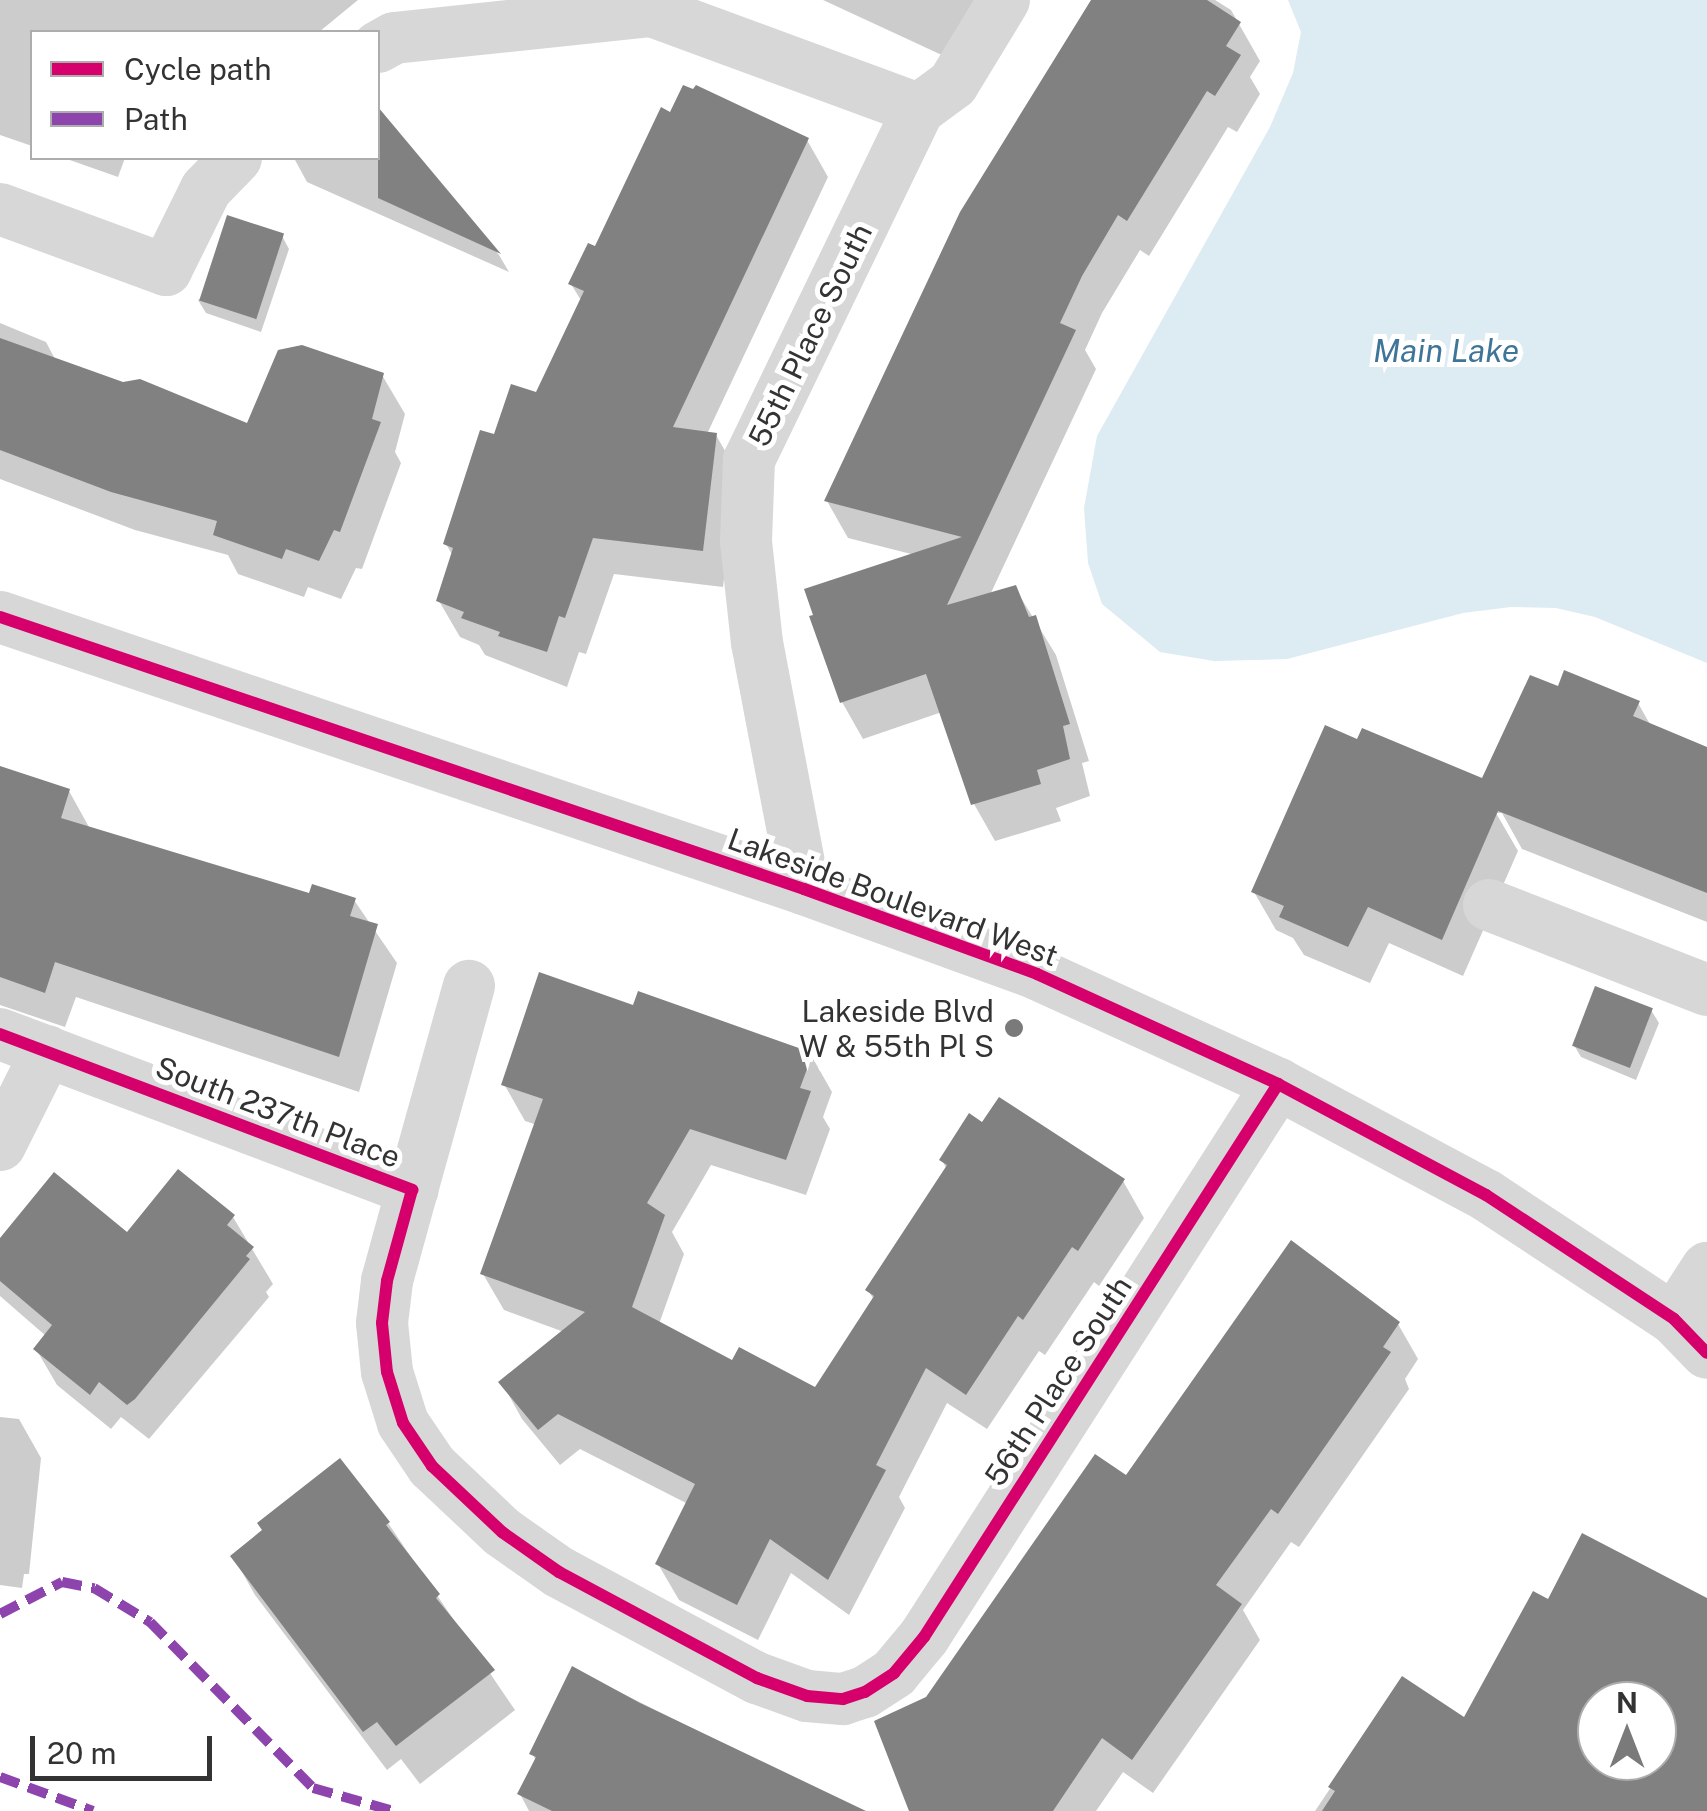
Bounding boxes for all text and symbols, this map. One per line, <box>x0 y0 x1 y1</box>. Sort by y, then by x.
legend <box>30 30 380 160</box>
text: Cycle path <box>124 51 272 87</box>
text: Path <box>124 101 188 137</box>
street label: 55th Place South <box>741 218 879 452</box>
water label: Main Lake <box>1373 332 1519 370</box>
street label: Lakeside Boulevard West <box>723 820 1063 974</box>
place label: Lakeside Blvd W & 55th Pl S <box>799 993 994 1064</box>
marker: Lakeside Blvd W & 55th Pl S <box>1003 1017 1025 1039</box>
street label: South 237th Place <box>151 1049 405 1175</box>
street label: 56th Place South <box>977 1269 1139 1493</box>
north arrow <box>1577 1681 1677 1781</box>
text: N <box>1616 1686 1638 1719</box>
scale bar <box>35 1716 218 1778</box>
text: 20 m <box>47 1735 116 1771</box>

